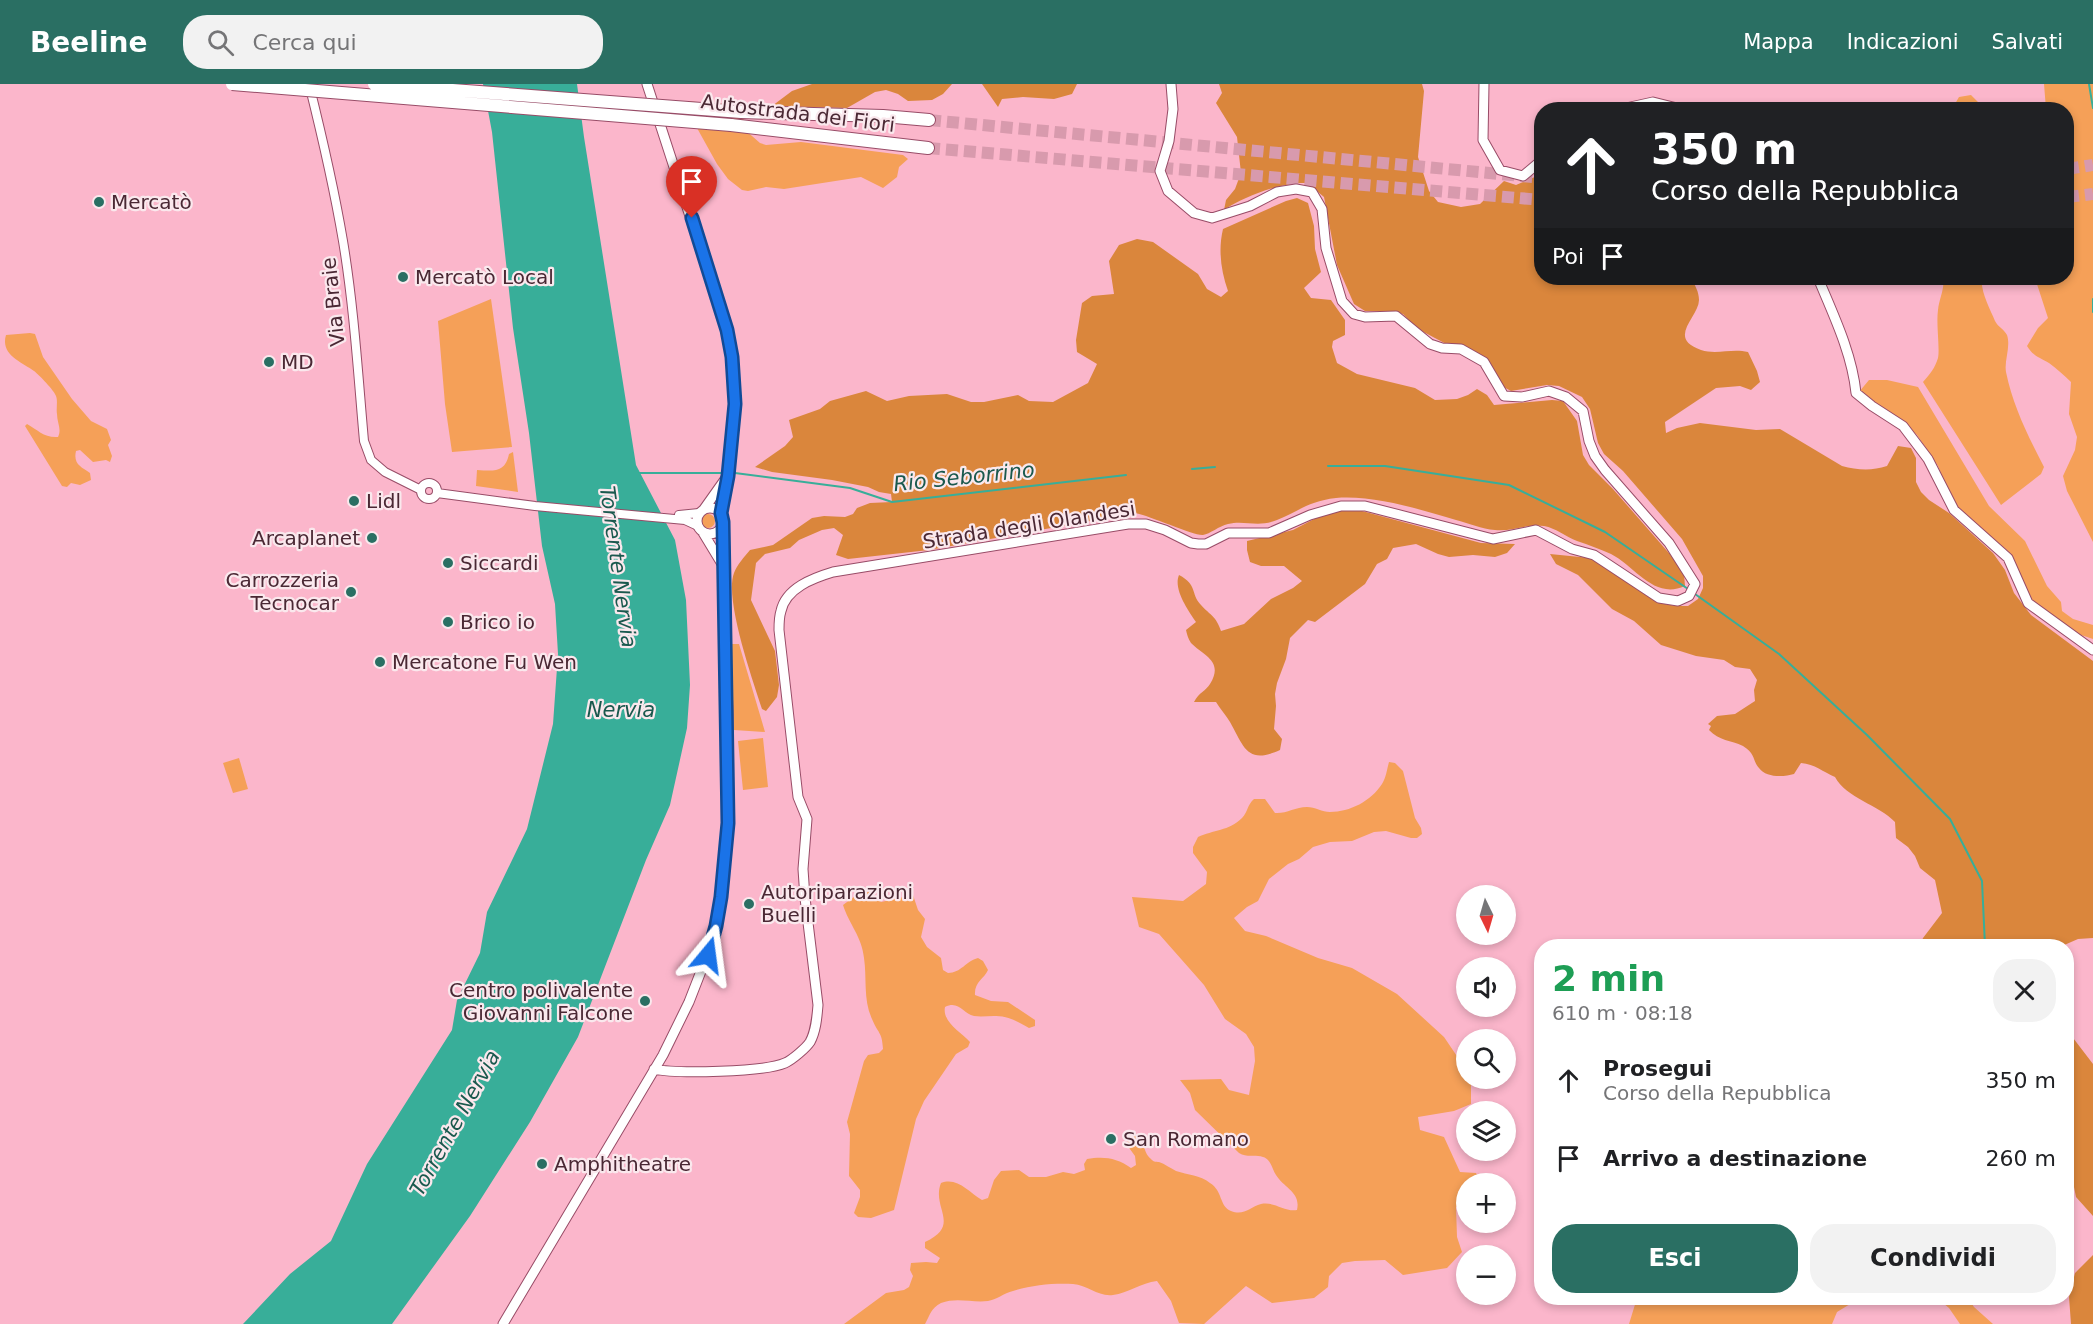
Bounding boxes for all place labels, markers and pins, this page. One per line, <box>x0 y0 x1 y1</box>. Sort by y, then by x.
pin <box>666 156 717 218</box>
place label: Mercatò <box>111 190 192 214</box>
marker: Mercatò <box>92 195 106 209</box>
place label: Mercatò Local <box>415 265 554 289</box>
marker: Mercatò Local <box>396 270 410 284</box>
place label: MD <box>281 350 314 374</box>
marker: MD <box>262 355 276 369</box>
place label: Lidl <box>366 489 401 513</box>
marker: Lidl <box>347 494 361 508</box>
place label: Arcaplanet <box>252 526 360 550</box>
marker: Arcaplanet <box>365 531 379 545</box>
place label: Siccardi <box>460 551 539 575</box>
marker: Siccardi <box>441 556 455 570</box>
place label: Carrozzeria Tecnocar <box>226 568 340 615</box>
marker: Carrozzeria Tecnocar <box>344 585 358 599</box>
place label: Brico io <box>460 610 535 634</box>
marker: Brico io <box>441 615 455 629</box>
place label: Mercatone Fu Wen <box>392 650 577 674</box>
marker: Mercatone Fu Wen <box>373 655 387 669</box>
place label: Autoriparazioni Buelli <box>761 880 913 927</box>
marker: Autoriparazioni Buelli <box>742 897 756 911</box>
place label: Centro polivalente Giovanni Falcone <box>449 978 633 1025</box>
marker: Centro polivalente Giovanni Falcone <box>638 994 652 1008</box>
place label: San Romano <box>1123 1127 1249 1151</box>
marker: San Romano <box>1104 1132 1118 1146</box>
place label: Amphitheatre <box>554 1152 691 1176</box>
marker: Amphitheatre <box>535 1157 549 1171</box>

